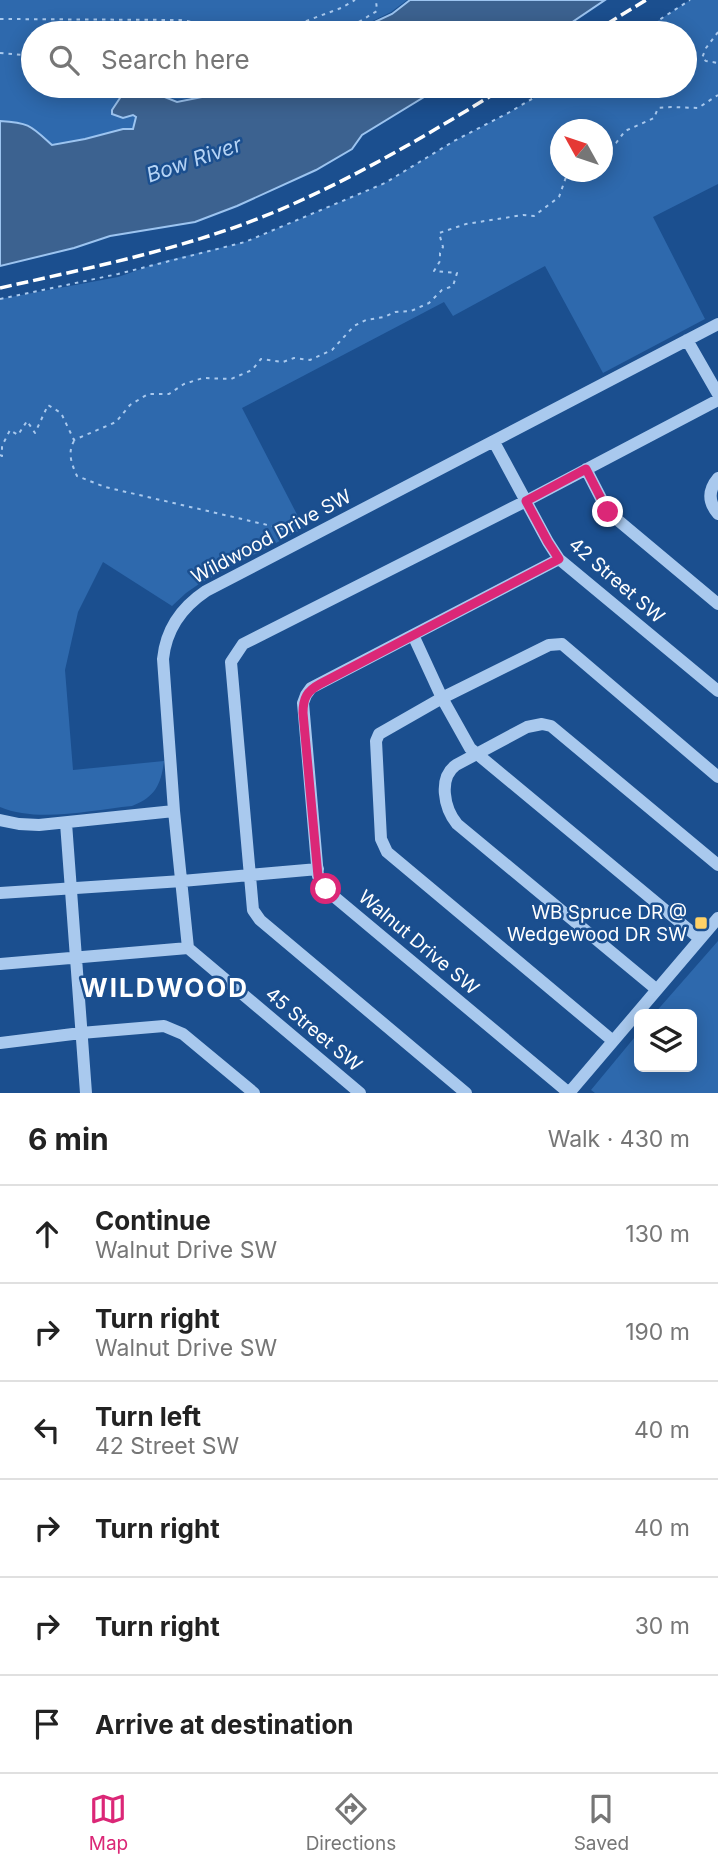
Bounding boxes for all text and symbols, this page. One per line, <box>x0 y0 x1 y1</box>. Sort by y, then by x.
search box <box>21 21 697 98</box>
icon: search <box>45 41 83 79</box>
text: Search here <box>101 44 250 75</box>
north arrow <box>550 119 613 182</box>
water label: Bow River <box>143 131 246 187</box>
street label: Wildwood Drive SW <box>187 484 355 588</box>
route end <box>592 496 623 527</box>
street label: 42 Street SW <box>564 533 669 628</box>
route start <box>310 873 341 904</box>
street label: Walnut Drive SW <box>354 885 484 1000</box>
place label: WB Spruce DR @ Wedgewood DR SW <box>507 901 687 946</box>
marker: WB Spruce DR @ Wedgewood DR SW <box>693 915 709 931</box>
district label: WILDWOOD <box>81 972 249 1003</box>
street label: 45 Street SW <box>261 982 367 1077</box>
map controls <box>634 1009 697 1072</box>
button: layers <box>634 1009 697 1072</box>
text: 6 min <box>28 1121 109 1157</box>
text: Walk · 430 m <box>548 1125 690 1153</box>
text: Continue <box>95 1205 211 1236</box>
icon: ahead <box>28 1215 66 1253</box>
text: 130 m <box>625 1220 690 1248</box>
text: Walnut Drive SW <box>95 1236 277 1264</box>
text: Turn right <box>95 1303 220 1334</box>
icon: right <box>28 1313 66 1351</box>
text: 190 m <box>625 1318 690 1346</box>
text: Walnut Drive SW <box>95 1334 277 1362</box>
text: Turn left <box>95 1401 201 1432</box>
icon: left <box>28 1411 66 1449</box>
text: 40 m <box>634 1416 690 1444</box>
text: 42 Street SW <box>95 1432 239 1460</box>
icon: right <box>28 1509 66 1547</box>
text: Turn right <box>95 1513 220 1544</box>
text: 40 m <box>634 1514 690 1542</box>
icon: right <box>28 1607 66 1645</box>
text: Turn right <box>95 1611 220 1642</box>
text: 30 m <box>635 1612 690 1640</box>
icon: arrive <box>28 1705 66 1743</box>
text: Arrive at destination <box>95 1709 354 1740</box>
tab: Map <box>89 1790 128 1855</box>
tab: Directions <box>306 1790 396 1855</box>
tab: Saved <box>574 1790 629 1855</box>

